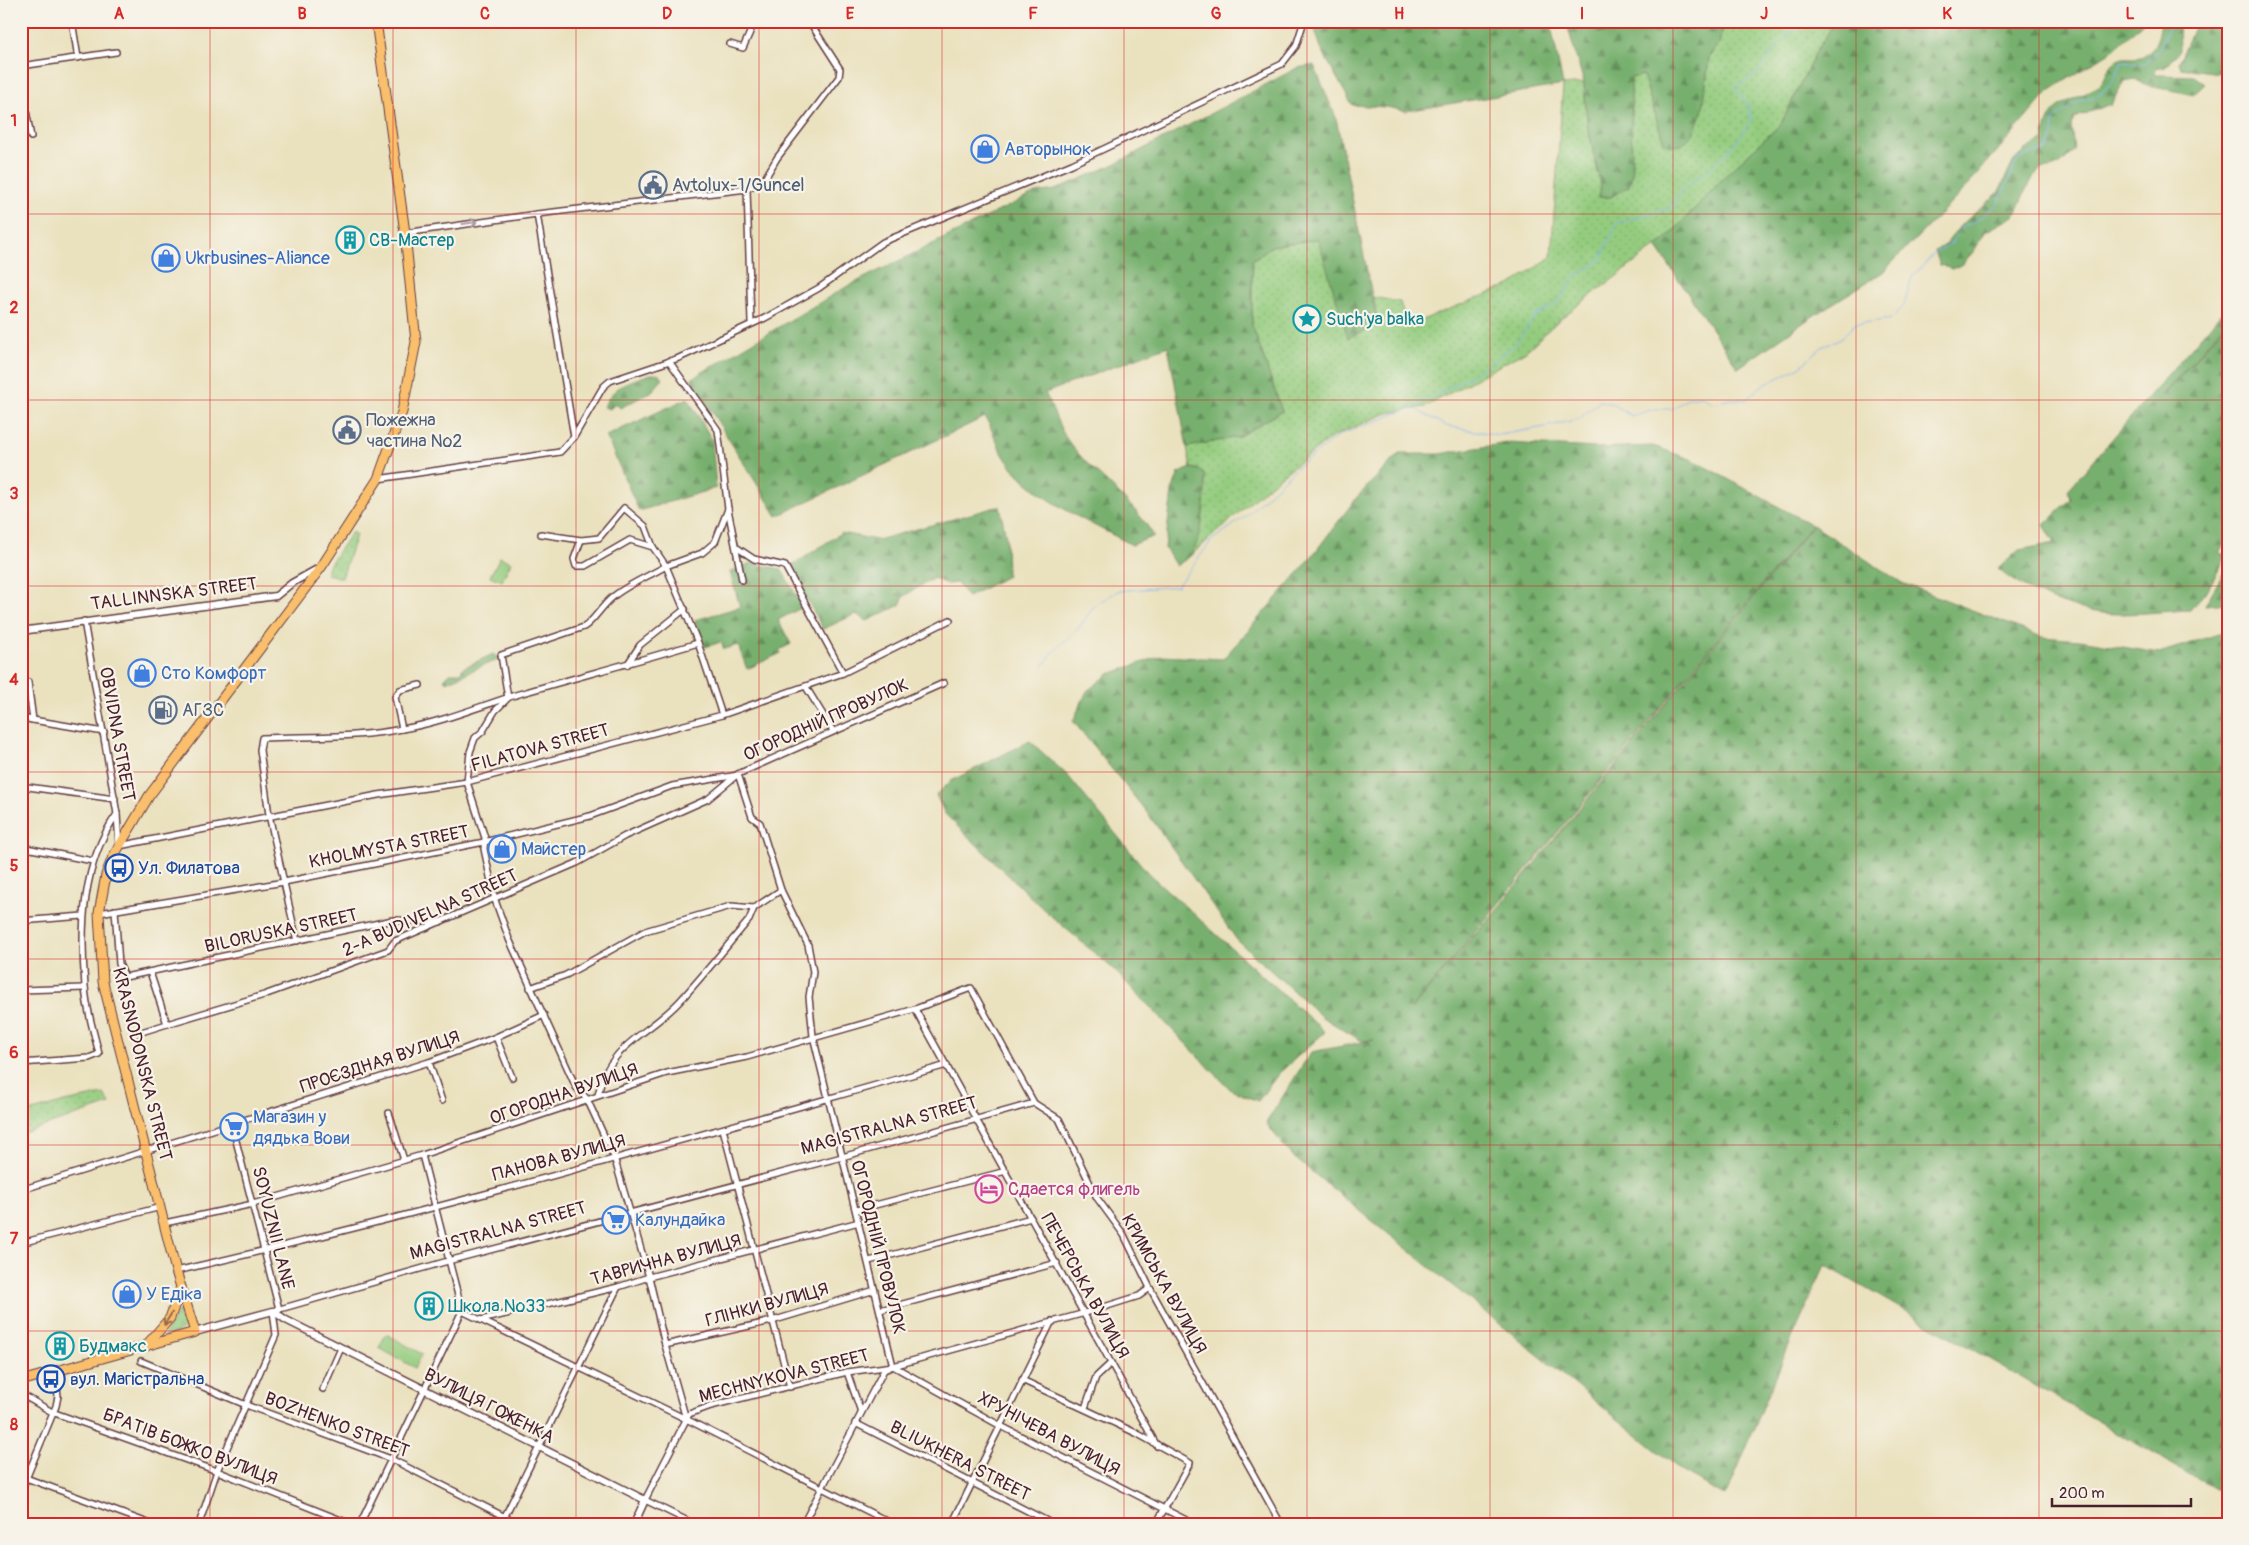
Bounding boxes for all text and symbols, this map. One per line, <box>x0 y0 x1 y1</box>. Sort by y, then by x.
text: A <box>114 4 125 24</box>
text: B <box>297 4 307 24</box>
text: C <box>480 4 490 24</box>
text: D <box>662 4 672 24</box>
text: E <box>846 4 855 24</box>
text: F <box>1028 4 1038 24</box>
text: G <box>1211 4 1222 24</box>
text: H <box>1394 4 1404 24</box>
text: I <box>1580 4 1584 24</box>
text: J <box>1760 4 1768 24</box>
text: K <box>1942 4 1952 24</box>
text: L <box>2125 4 2135 24</box>
text: 1 <box>11 111 17 131</box>
shop icon: Авторынок <box>970 134 1000 164</box>
place label: Авторынок <box>1004 138 1091 161</box>
public building icon: Avtolux-1/Guncel <box>638 170 668 200</box>
place label: Avtolux-1/Guncel <box>672 174 805 197</box>
one-way arrow <box>462 218 478 228</box>
building icon: СВ-Мастер <box>335 225 365 255</box>
place label: СВ-Мастер <box>369 229 454 252</box>
shop icon: Ukrbusines-Aliance <box>151 243 181 273</box>
place label: Ukrbusines-Aliance <box>185 247 330 270</box>
text: 2 <box>10 298 19 318</box>
place icon: Such'ya balka <box>1292 304 1322 334</box>
place label: Such'ya balka <box>1326 308 1424 331</box>
place label: Пожежна частина №2 <box>366 409 462 453</box>
public building icon: Пожежна частина №2 <box>332 415 362 445</box>
text: 3 <box>10 484 19 504</box>
street label: TALLINNSKA STREET <box>90 572 258 616</box>
shop icon: Сто Комфорт <box>127 658 157 688</box>
place label: Сто Комфорт <box>161 662 266 685</box>
street label: OBVIDNA STREET <box>94 665 140 803</box>
text: 4 <box>9 670 19 690</box>
street label: ОГОРОДНІЙ ПРОВУЛОК <box>740 673 912 767</box>
fuel station icon: АГЗС <box>148 695 178 725</box>
place label: АГЗС <box>182 699 224 722</box>
street label: FILATOVA STREET <box>468 718 612 778</box>
street label: KHOLMYSTA STREET <box>307 820 471 874</box>
shop icon: Майстер <box>487 834 517 864</box>
place label: Майстер <box>521 838 586 861</box>
bus stop icon: Ул. Филатова <box>104 853 134 883</box>
text: 5 <box>10 856 19 876</box>
place label: Ул. Филатова <box>138 857 240 880</box>
street label: 2-A BUDIVELNA STREET <box>339 864 521 962</box>
street label: BILORUSKA STREET <box>202 904 360 958</box>
street label: KRASNODONSKA STREET <box>107 965 177 1163</box>
street label: ПРОЄЗДНАЯ ВУЛИЦЯ <box>297 1025 463 1099</box>
text: 6 <box>9 1043 19 1063</box>
street label: ОГОРОДНА ВУЛИЦЯ <box>487 1058 641 1130</box>
street label: MAGISTRALNA STREET <box>798 1091 980 1161</box>
place label: Магазин у дядька Вови <box>253 1106 350 1150</box>
supermarket icon: Магазин у дядька Вови <box>219 1112 249 1142</box>
street label: ПАНОВА ВУЛИЦЯ <box>490 1129 628 1187</box>
street label: ОГОРОДНІЙ ПРОВУЛОК <box>845 1158 911 1336</box>
street label: SOYUZNII LANE <box>247 1164 299 1292</box>
hotel icon: Сдается флигель <box>974 1174 1004 1204</box>
place label: Сдается флигель <box>1008 1178 1141 1201</box>
street label: MAGISTRALNA STREET <box>407 1196 589 1266</box>
supermarket icon: Калундайка <box>601 1205 631 1235</box>
place label: Калундайка <box>635 1209 725 1232</box>
street label: ПЕЧЕРСЬКА ВУЛИЦЯ <box>1035 1209 1135 1363</box>
street label: КРИМСЬКА ВУЛИЦЯ <box>1116 1210 1212 1358</box>
text: 7 <box>10 1229 19 1249</box>
street label: ТАВРИЧНА ВУЛИЦЯ <box>588 1229 744 1291</box>
street label: ГЛІНКИ ВУЛИЦЯ <box>703 1277 831 1333</box>
shop icon: У Едіка <box>112 1279 142 1309</box>
place label: У Едіка <box>146 1283 202 1306</box>
building icon: Школа №33 <box>414 1291 444 1321</box>
place label: Школа №33 <box>448 1295 545 1318</box>
one-way arrow <box>162 1312 172 1326</box>
building icon: Будмакс <box>45 1331 75 1361</box>
place label: Будмакс <box>79 1335 147 1358</box>
street label: MECHNYKOVA STREET <box>697 1344 871 1408</box>
street label: ВУЛИЦЯ ГОЖЕНКА <box>420 1363 558 1449</box>
bus stop icon: вул. Магістральна <box>36 1364 66 1394</box>
place label: вул. Магістральна <box>70 1368 204 1391</box>
street label: BOZHENKO STREET <box>261 1387 413 1463</box>
street label: ХРУНІЧЕВА ВУЛИЦЯ <box>974 1387 1124 1481</box>
street label: БРАТІВ БОЖКО ВУЛИЦЯ <box>99 1403 281 1491</box>
text: 8 <box>10 1415 18 1435</box>
street label: BLIUKHERA STREET <box>886 1416 1034 1506</box>
scale bar <box>2052 1475 2190 1507</box>
text: 200 m <box>2059 1484 2104 1503</box>

